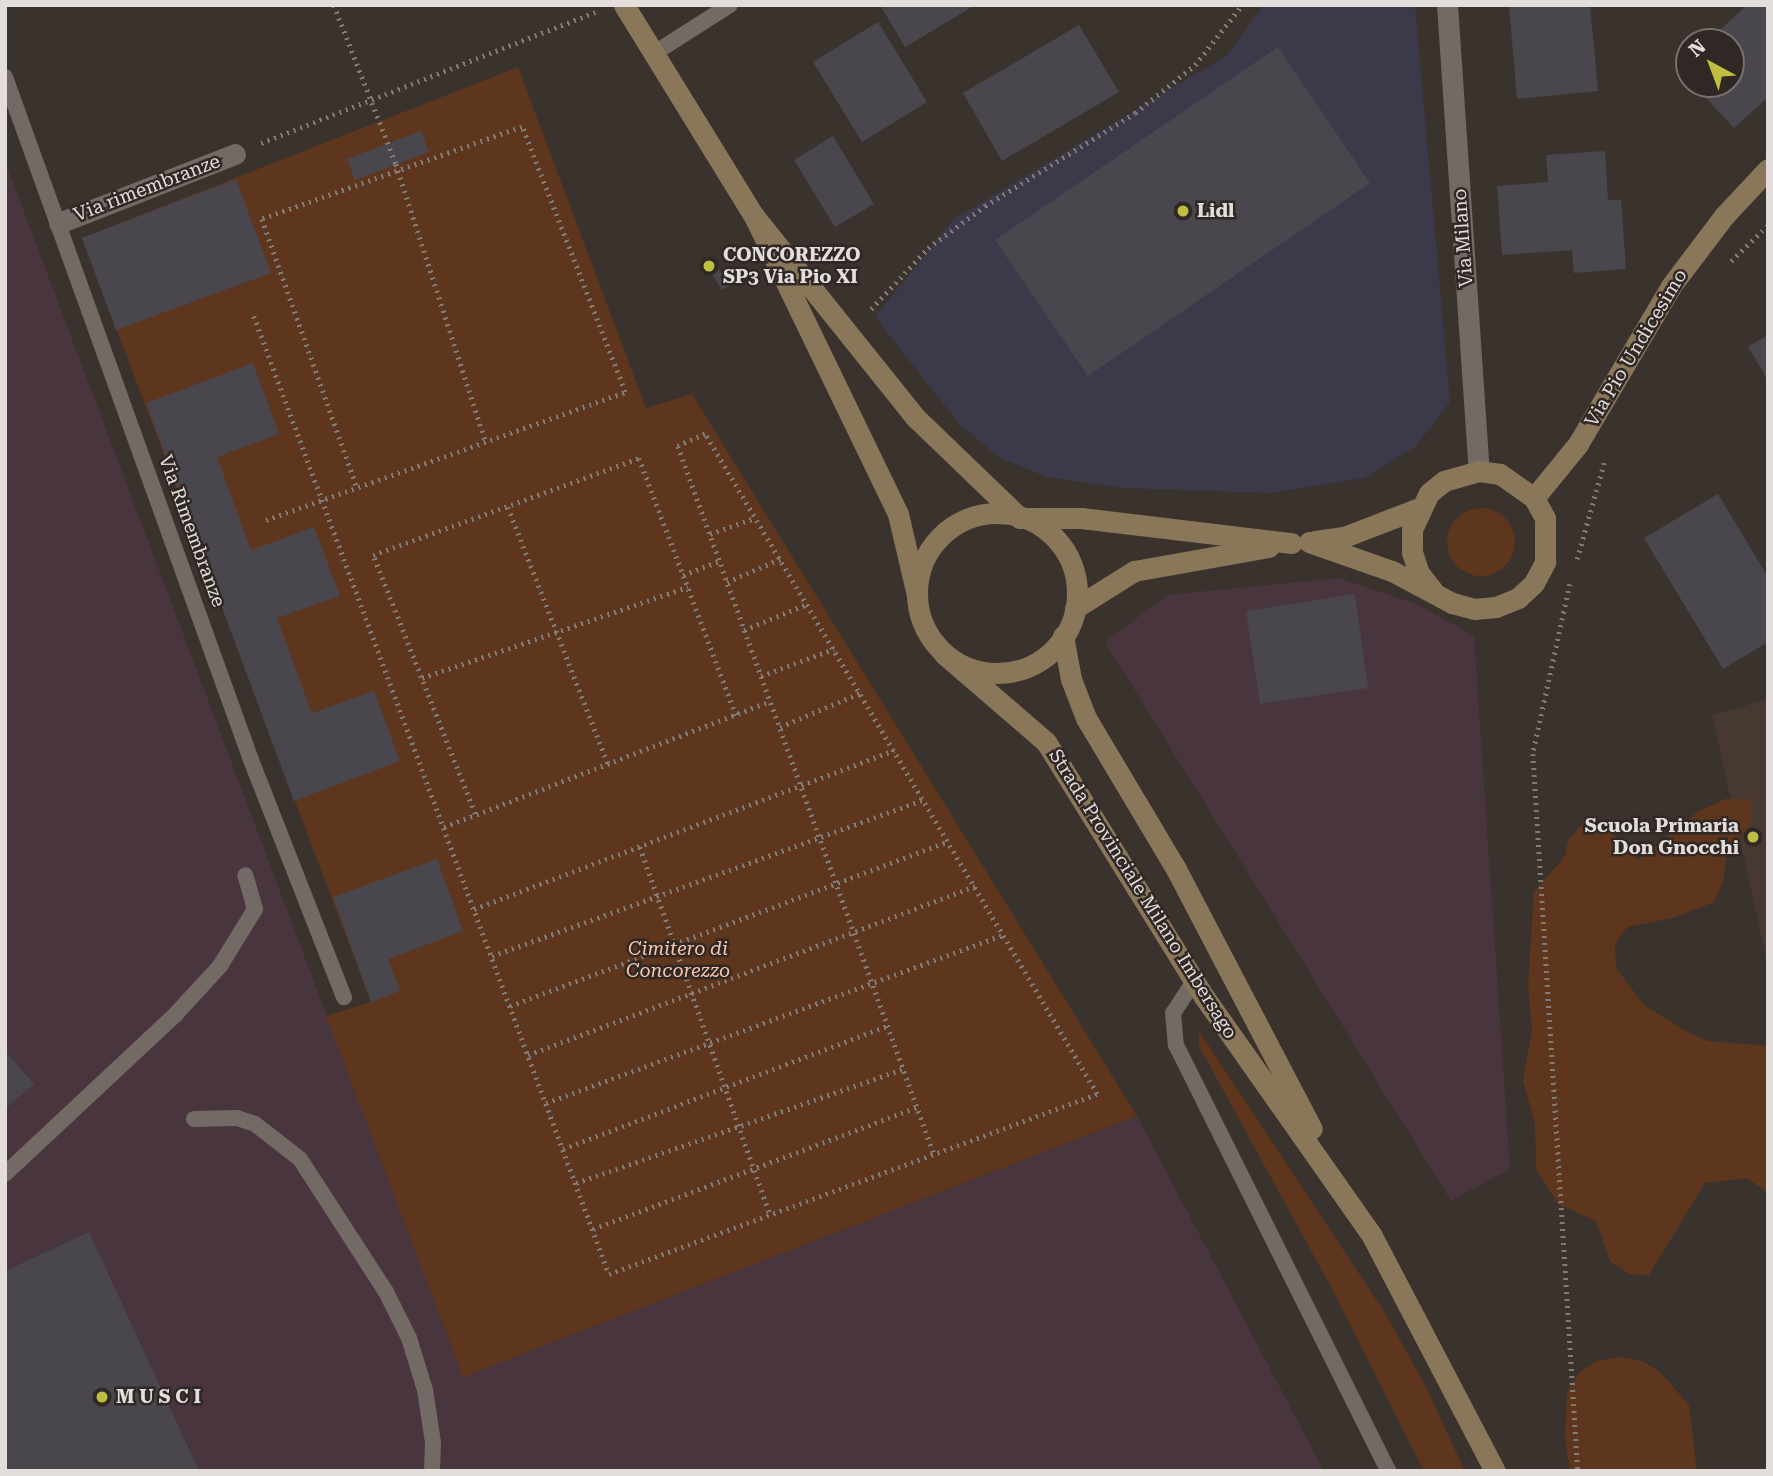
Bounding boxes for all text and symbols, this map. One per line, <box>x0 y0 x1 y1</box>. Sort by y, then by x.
north arrow <box>1675 28 1745 98</box>
text: N <box>1684 35 1710 62</box>
street label: Via rimembranze <box>71 150 223 226</box>
street label: Via Milano <box>1448 188 1478 288</box>
place label: Lidl <box>1197 200 1234 222</box>
marker: Lidl <box>1175 203 1191 219</box>
place label: CONCOREZZO SP3 Via Pio XI <box>723 244 861 288</box>
marker: CONCOREZZO SP3 Via Pio XI <box>701 258 717 274</box>
street label: Via Pio Undicesimo <box>1580 265 1692 431</box>
street label: Via Rimembranze <box>154 452 230 610</box>
street label: Strada Provinciale Milano Imbersago <box>1044 745 1242 1043</box>
place label: Scuola Primaria Don Gnocchi <box>1585 815 1739 859</box>
marker: Scuola Primaria Don Gnocchi <box>1745 829 1761 845</box>
park label: Cimitero di Concorezzo <box>626 938 730 982</box>
place label: M U S C I <box>116 1386 201 1408</box>
marker: M U S C I <box>94 1389 110 1405</box>

